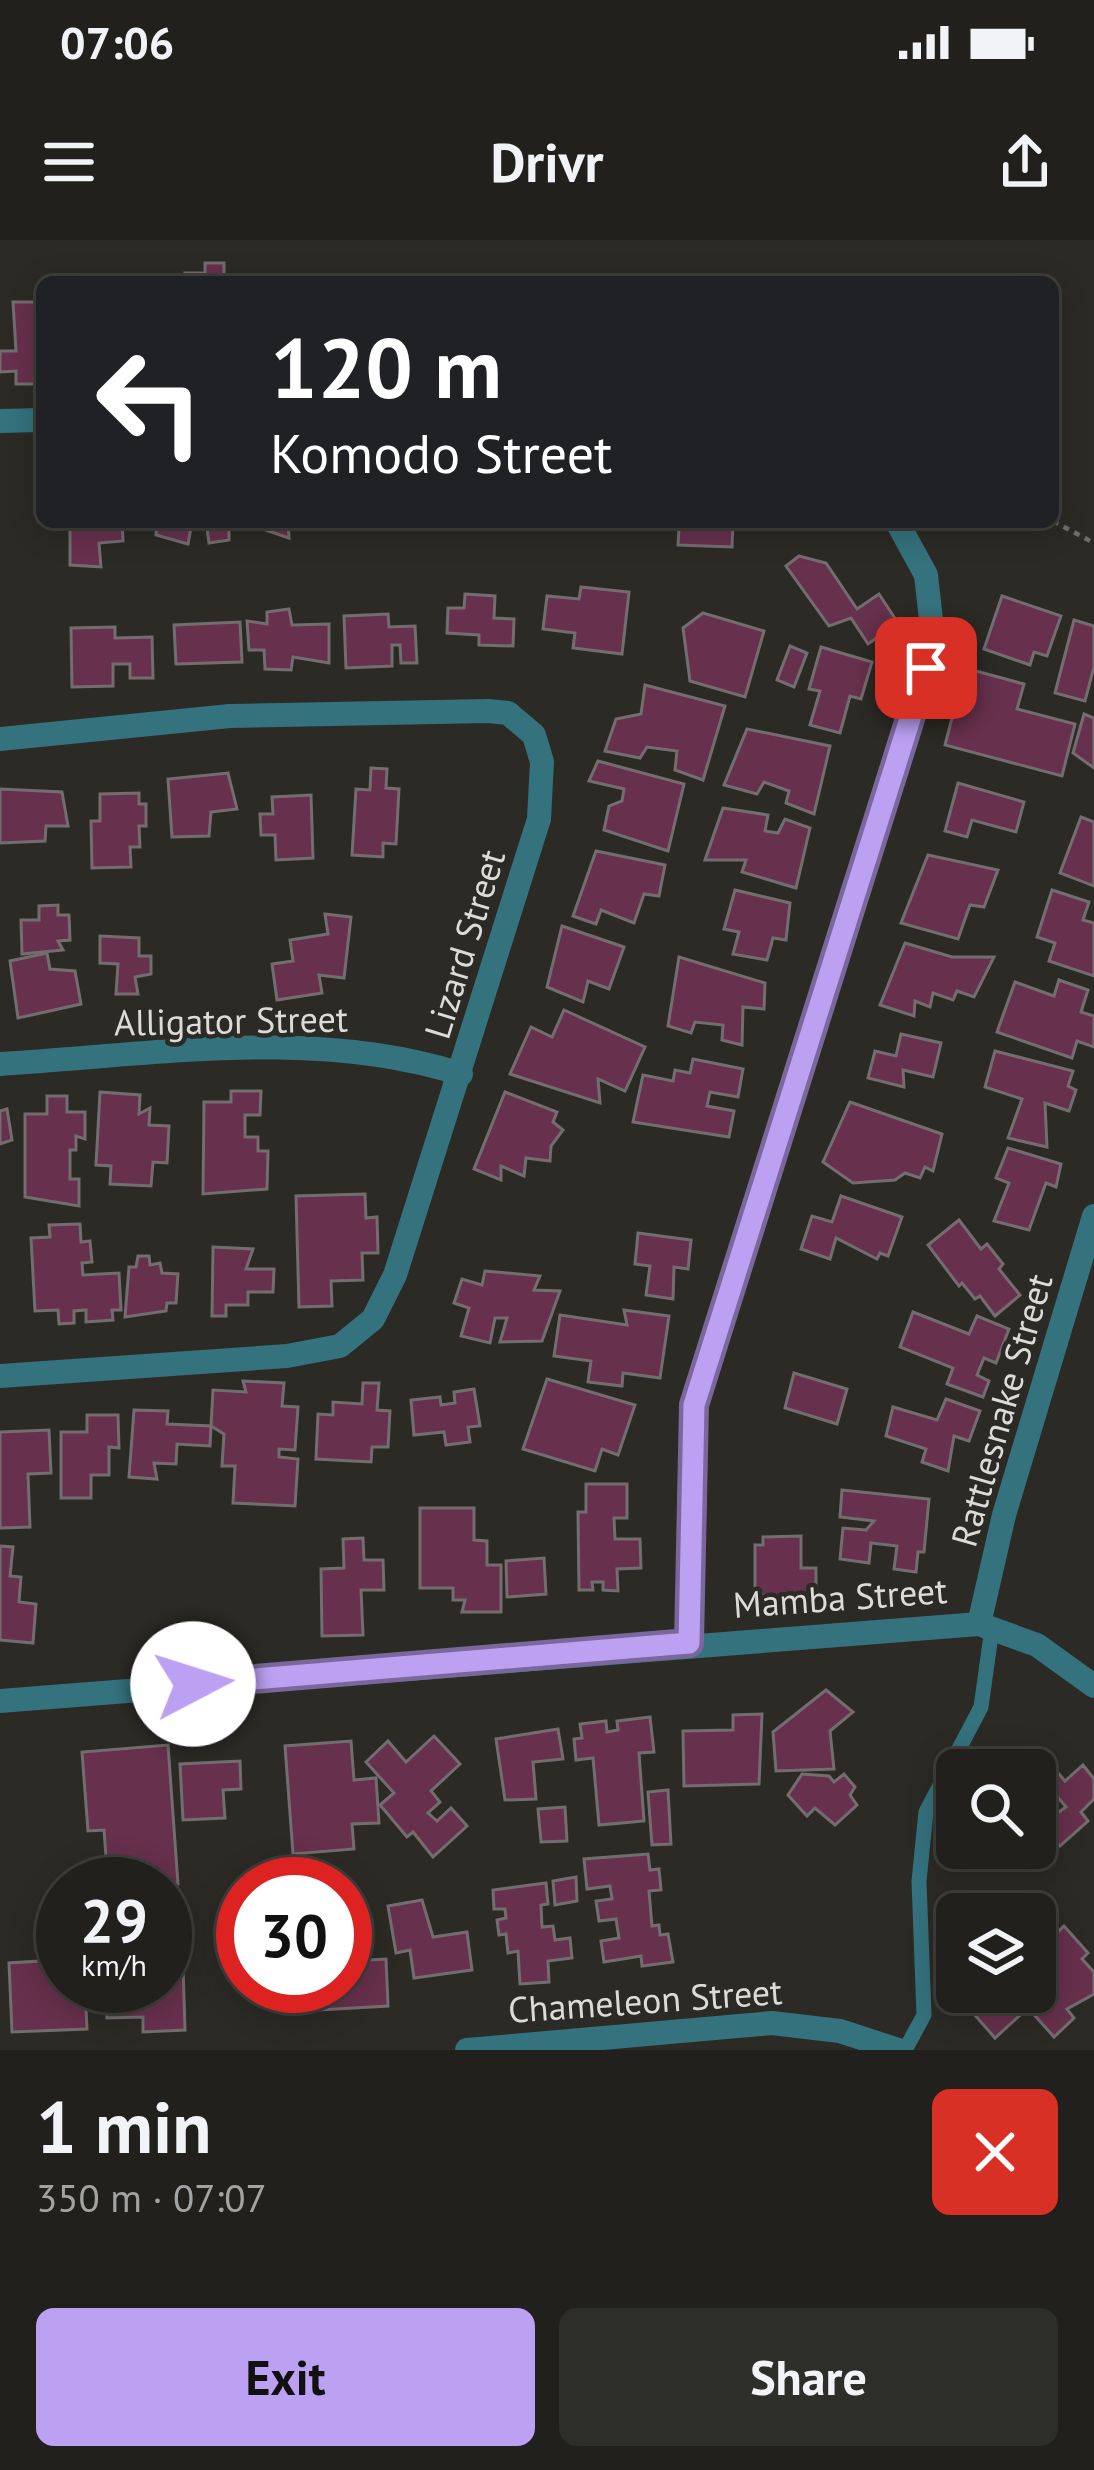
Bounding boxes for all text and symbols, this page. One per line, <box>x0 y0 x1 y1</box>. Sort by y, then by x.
text: 07:06 <box>60 13 174 71</box>
text: Drivr <box>490 127 604 197</box>
icon: menu <box>36 129 102 195</box>
icon: share <box>992 129 1058 195</box>
text: 120 m <box>270 312 502 421</box>
icon: left <box>72 324 228 480</box>
text: Komodo Street <box>270 418 612 488</box>
pin <box>875 617 977 719</box>
icon: arrive <box>893 635 959 701</box>
street label: Lizard Street <box>413 844 515 1044</box>
street label: Alligator Street <box>114 994 348 1046</box>
street label: Rattlesnake Street <box>940 1268 1062 1552</box>
street label: Mamba Street <box>731 1566 949 1628</box>
position arrow <box>130 1621 256 1747</box>
map controls <box>936 1749 1056 2013</box>
button: search <box>936 1749 1056 1869</box>
speed limit sign: 30 <box>216 1857 372 2013</box>
text: 29 <box>80 1881 148 1959</box>
button: layers <box>936 1893 1056 2013</box>
text: km/h <box>81 1945 147 1984</box>
street label: Chameleon Street <box>506 1967 784 2033</box>
text: 1 min <box>36 2080 212 2173</box>
button: close <box>932 2089 1058 2215</box>
text: 350 m · 07:07 <box>36 2172 267 2223</box>
button: Exit <box>36 2308 535 2446</box>
button: Share <box>559 2308 1058 2446</box>

